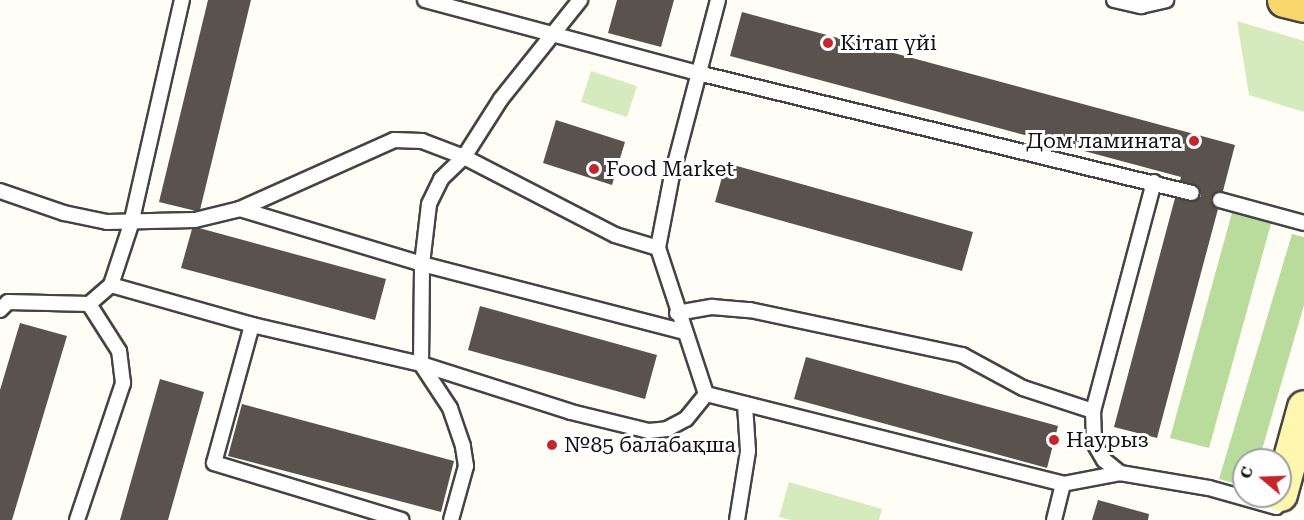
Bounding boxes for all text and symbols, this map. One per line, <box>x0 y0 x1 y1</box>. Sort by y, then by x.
place label: Кітап үйі <box>840 30 937 56</box>
marker: Кітап үйі <box>821 36 835 50</box>
place label: Дом ламината <box>1026 128 1182 154</box>
marker: Дом ламината <box>1187 134 1201 148</box>
place label: Food Market <box>606 156 734 182</box>
marker: Food Market <box>587 162 601 176</box>
place label: Наурыз <box>1066 427 1149 453</box>
place label: №85 балабақша <box>564 432 736 458</box>
marker: Наурыз <box>1047 433 1061 447</box>
marker: №85 балабақша <box>545 438 559 452</box>
north arrow <box>1232 448 1292 508</box>
text: С <box>1236 464 1257 481</box>

